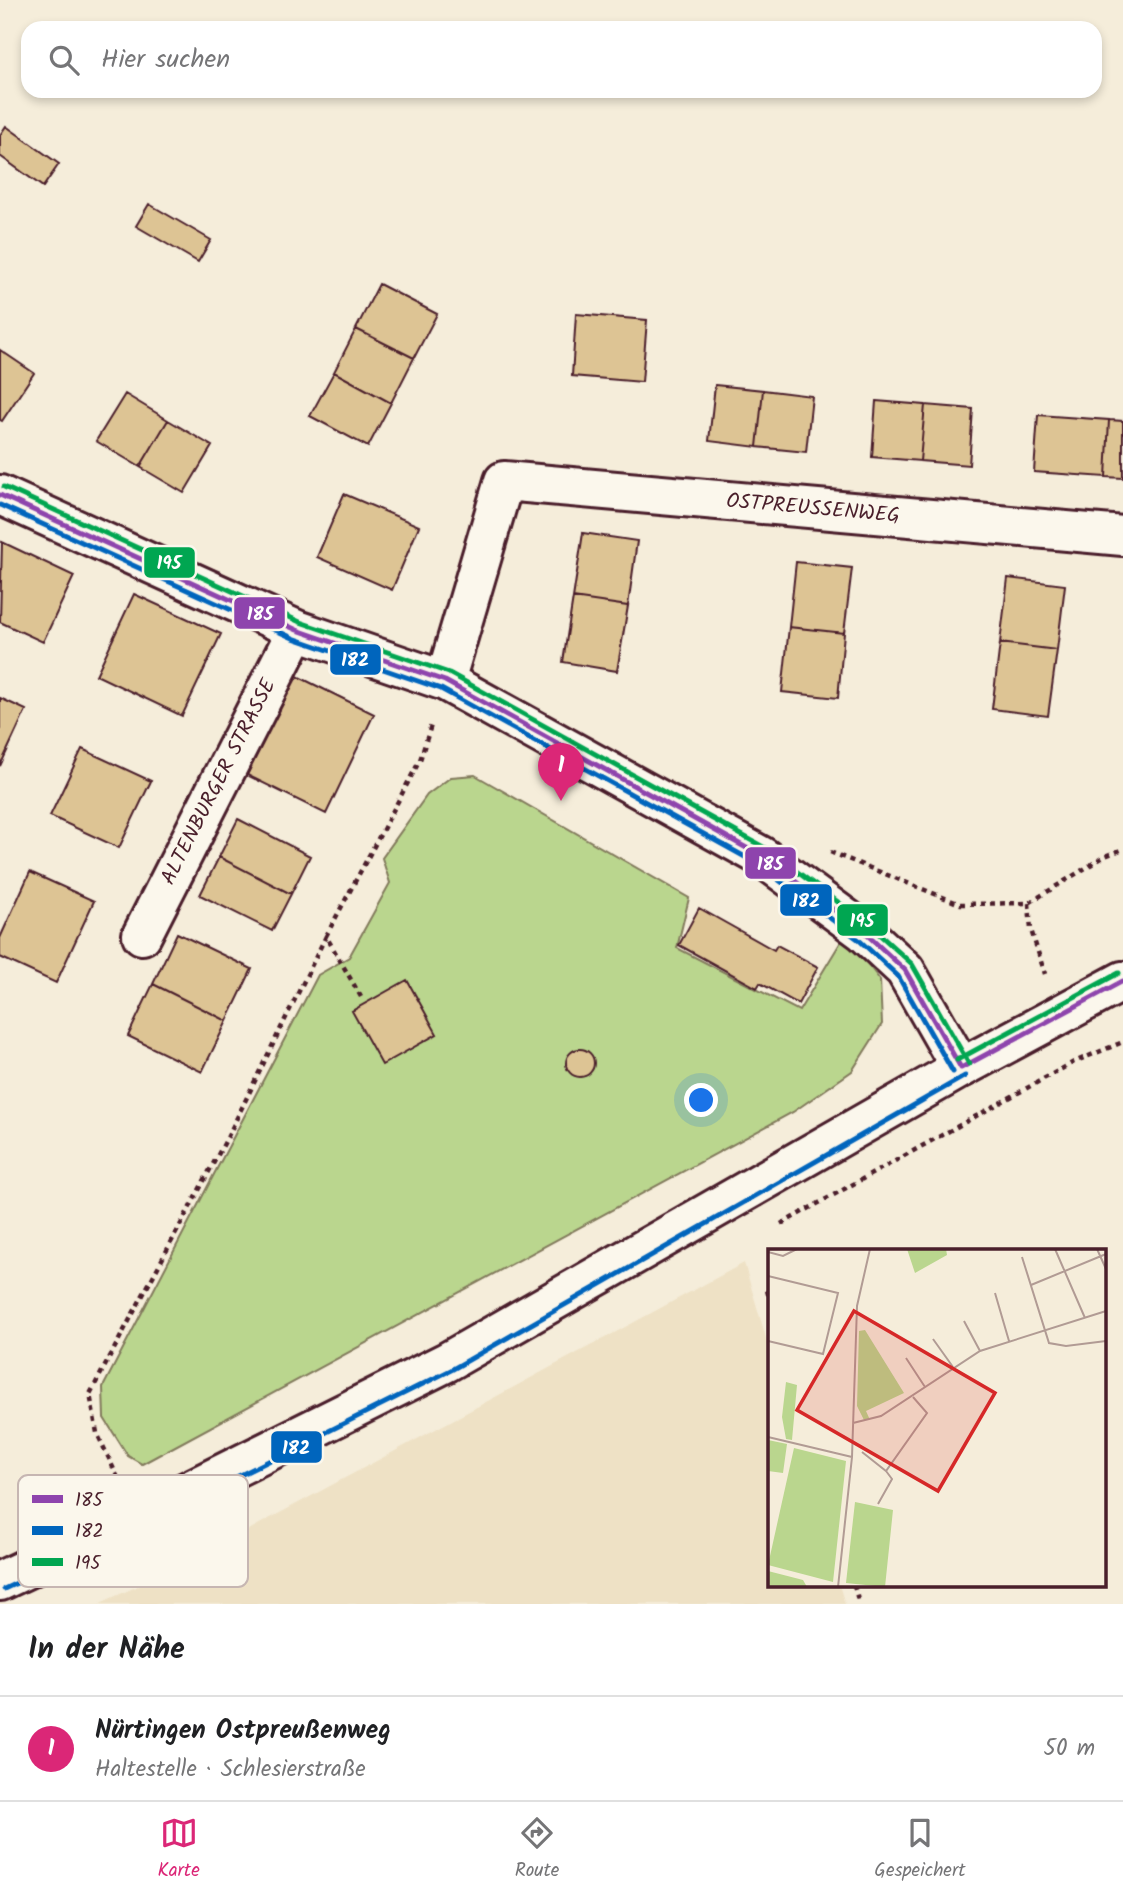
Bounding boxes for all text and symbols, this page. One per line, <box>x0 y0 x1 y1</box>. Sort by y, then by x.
search box <box>21 21 1102 98</box>
text: Hier suchen <box>101 39 230 81</box>
icon: search <box>45 41 83 79</box>
street label: OSTPREUSSENWEG <box>725 485 901 533</box>
line badge: 195 <box>143 546 196 579</box>
text: 195 <box>157 549 183 579</box>
line badge: 185 <box>233 596 286 630</box>
text: 185 <box>247 600 275 630</box>
line badge: 182 <box>329 643 382 676</box>
text: 182 <box>341 646 369 676</box>
street label: ALTENBURGER STRASSE <box>153 672 286 891</box>
pin: 1 <box>538 743 584 801</box>
line badge: 185 <box>744 846 797 880</box>
text: 185 <box>757 850 785 880</box>
line badge: 182 <box>779 883 833 917</box>
text: 182 <box>792 887 820 917</box>
line badge: 195 <box>836 903 889 937</box>
text: 195 <box>850 907 876 937</box>
your location <box>684 1083 718 1117</box>
inset map <box>768 1249 1106 1587</box>
line badge: 182 <box>270 1430 323 1464</box>
text: 182 <box>282 1434 310 1464</box>
legend <box>18 1475 248 1587</box>
text: 185 <box>75 1486 104 1516</box>
text: 182 <box>75 1517 103 1547</box>
text: 195 <box>75 1549 102 1579</box>
text: In der Nähe <box>28 1626 185 1674</box>
text: Nürtingen Ostpreußenweg <box>95 1710 391 1752</box>
text: 1 <box>48 1731 54 1767</box>
text: 50 m <box>1044 1731 1095 1767</box>
text: Haltestelle · Schlesierstraße <box>95 1752 366 1788</box>
tab: Karte <box>157 1814 200 1886</box>
tab: Route <box>515 1814 559 1886</box>
tab: Gespeichert <box>874 1814 966 1886</box>

